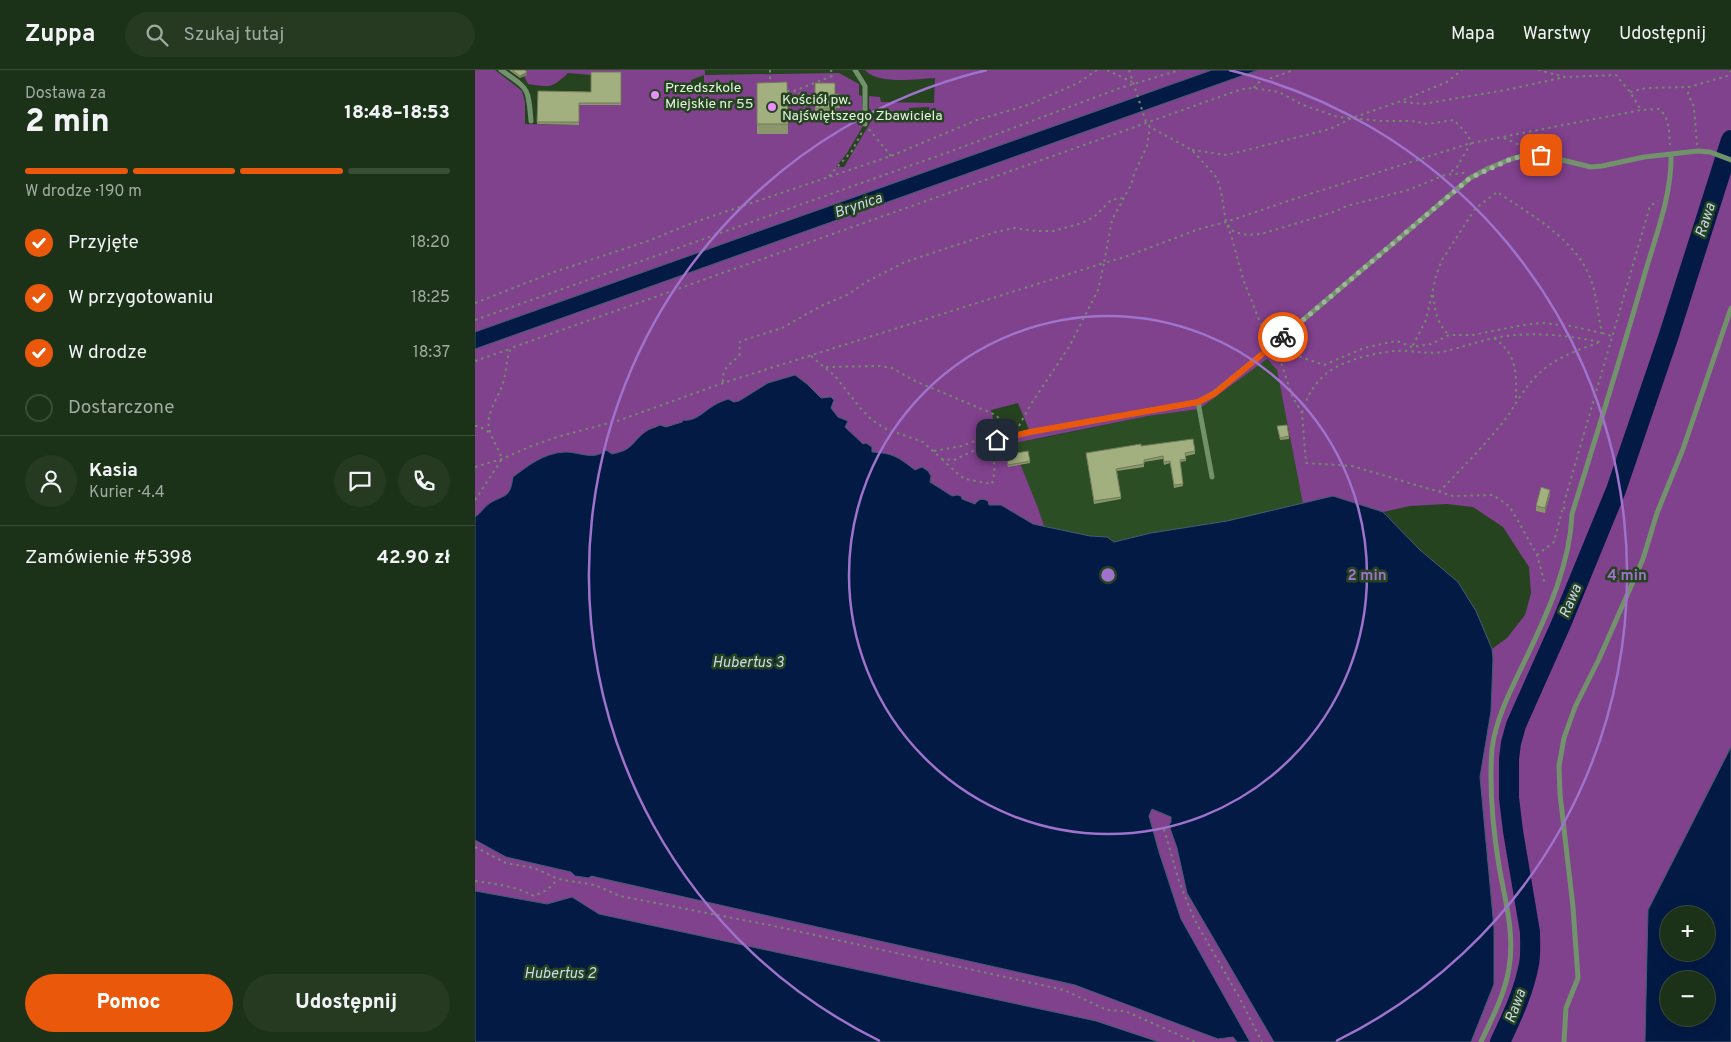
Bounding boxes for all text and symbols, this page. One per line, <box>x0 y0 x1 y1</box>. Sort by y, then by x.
search box <box>125 12 475 57</box>
text: Zuppa <box>25 20 95 50</box>
icon: search <box>143 21 171 49</box>
text: Szukaj tutaj <box>183 23 284 47</box>
text: Mapa <box>1451 23 1495 46</box>
text: Warstwy <box>1523 23 1591 46</box>
text: Udostępnij <box>1619 23 1706 46</box>
place label: Przedszkole Miejskie nr 55 <box>665 80 753 113</box>
text: Dostawa za <box>25 84 106 104</box>
marker: Przedszkole Miejskie nr 55 <box>649 89 661 101</box>
place label: Kościół pw. Najświętszego Zbawiciela <box>782 92 943 125</box>
text: 18:48–18:53 <box>344 101 450 125</box>
marker: Kościół pw. Najświętszego Zbawiciela <box>766 101 778 113</box>
text: 2 min <box>25 103 110 143</box>
pin <box>1520 134 1562 176</box>
icon: bag <box>1527 141 1555 169</box>
text: W drodze · 190 m <box>25 182 142 202</box>
water label: Brynica <box>832 189 885 223</box>
water label: Rawa <box>1692 201 1721 240</box>
icon: check <box>25 229 53 257</box>
text: Przyjęte <box>68 231 139 255</box>
text: 18:20 <box>411 233 450 253</box>
icon: check <box>25 284 53 312</box>
text: W przygotowaniu <box>68 286 214 310</box>
text: 18:25 <box>411 288 450 308</box>
courier <box>1258 312 1308 362</box>
icon: bike <box>1269 323 1297 351</box>
icon: check <box>25 339 53 367</box>
text: W drodze <box>68 341 147 365</box>
text: 18:37 <box>413 343 450 363</box>
text: Dostarczone <box>68 396 174 420</box>
pin <box>976 419 1018 461</box>
icon: home <box>983 426 1011 454</box>
button: person <box>25 455 77 507</box>
button: chat <box>334 455 386 507</box>
button: phone <box>398 455 450 507</box>
text: Kasia <box>89 459 138 483</box>
text: Kurier · 4.4 <box>89 483 165 503</box>
text: Zamówienie #5398 <box>25 546 192 570</box>
text: 42.90 zł <box>377 546 450 570</box>
centre of rings <box>1099 566 1117 584</box>
text: 2 min <box>1347 567 1387 586</box>
text: 4 min <box>1607 567 1647 586</box>
water label: Rawa <box>1556 582 1587 621</box>
water label: Hubertus 3 <box>712 654 784 673</box>
map controls <box>1660 906 1715 1026</box>
button: + <box>1660 906 1715 961</box>
water label: Hubertus 2 <box>524 965 597 984</box>
button: − <box>1660 971 1715 1026</box>
button: Pomoc <box>25 974 233 1032</box>
button: Udostępnij <box>243 974 450 1032</box>
water label: Rawa <box>1502 987 1531 1026</box>

